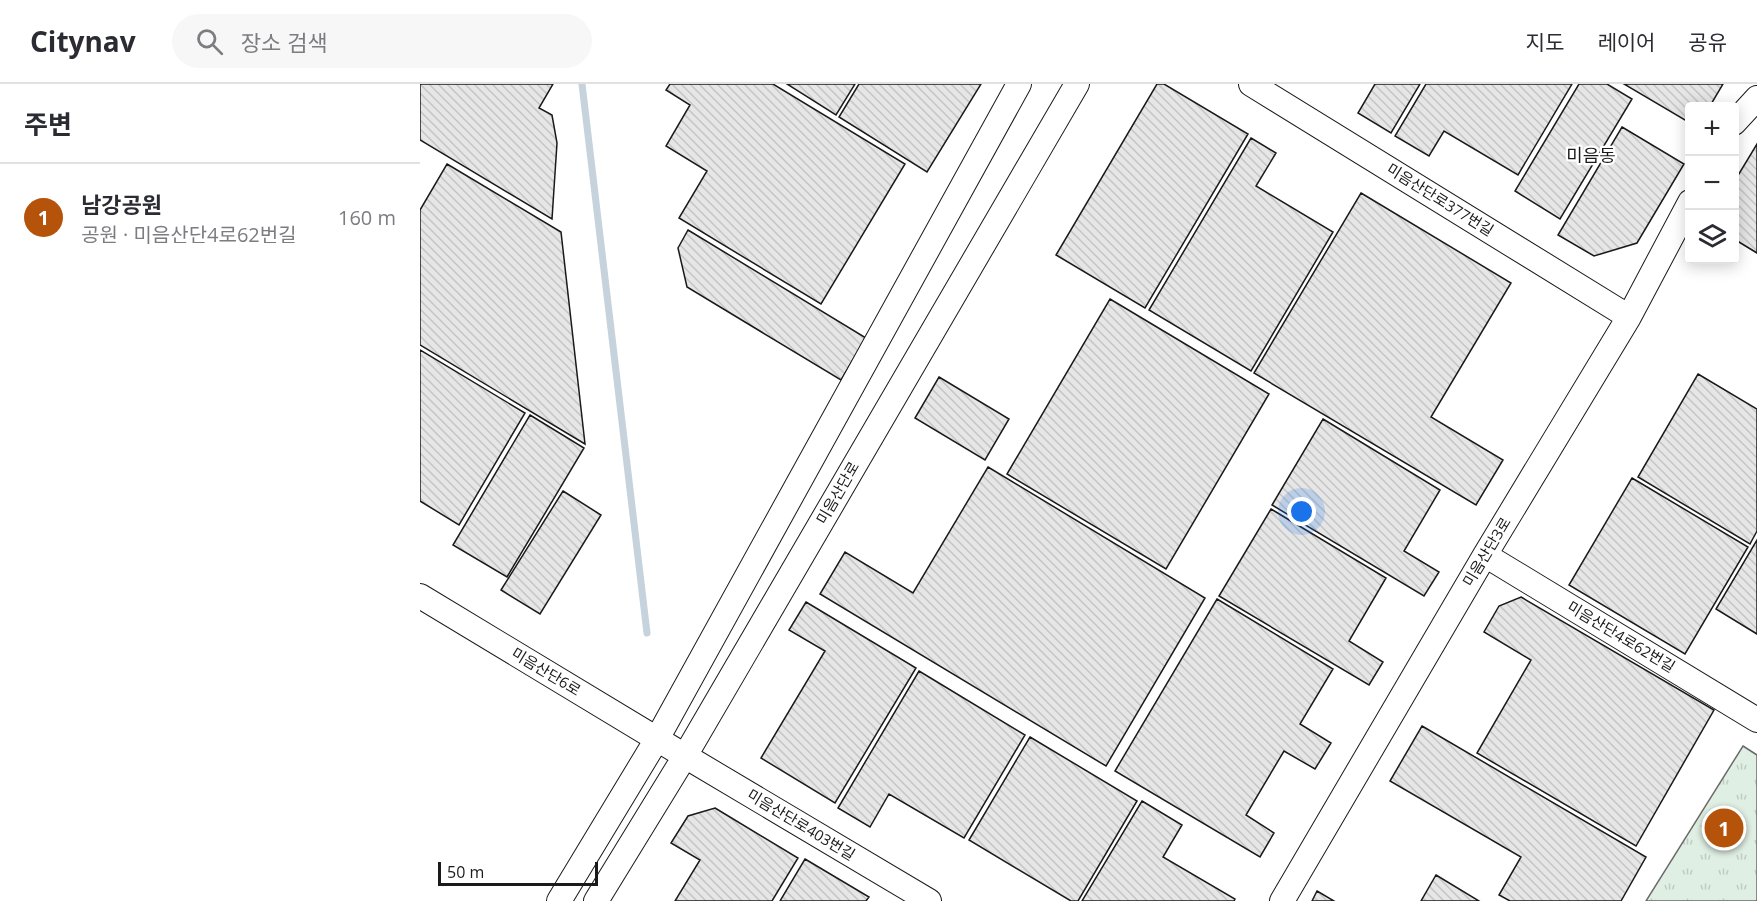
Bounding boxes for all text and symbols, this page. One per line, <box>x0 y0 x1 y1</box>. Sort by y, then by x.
search box <box>172 14 592 68</box>
text: Citynav <box>30 22 136 60</box>
icon: search <box>193 25 226 58</box>
text: 장소 검색 <box>241 27 327 57</box>
text: 지도 <box>1526 28 1564 56</box>
text: 레이어 <box>1597 28 1655 56</box>
text: 공유 <box>1688 28 1727 56</box>
map controls <box>1685 102 1739 264</box>
button: + <box>1685 102 1739 156</box>
text: 주변 <box>24 106 72 142</box>
district label: 미음동 <box>1566 143 1616 167</box>
button: − <box>1685 156 1739 210</box>
street label: 미음산단로377번길 <box>1383 158 1498 240</box>
text: 남강공원 <box>81 189 162 219</box>
text: 1 <box>38 204 49 231</box>
text: 160 m <box>338 204 396 231</box>
button: layers <box>1685 210 1739 264</box>
text: 공원 · 미음산단4로62번길 <box>81 221 297 248</box>
street label: 미음산단로 <box>811 458 863 527</box>
your location <box>1287 497 1316 526</box>
street label: 미음산단3로 <box>1458 513 1515 590</box>
street label: 미음산단4로62번길 <box>1564 596 1679 676</box>
street label: 미음산단6로 <box>508 643 585 700</box>
street label: 미음산단로403번길 <box>744 784 859 864</box>
pin: 1 <box>1704 806 1744 850</box>
scale bar <box>438 859 598 886</box>
text: 50 m <box>447 861 484 883</box>

